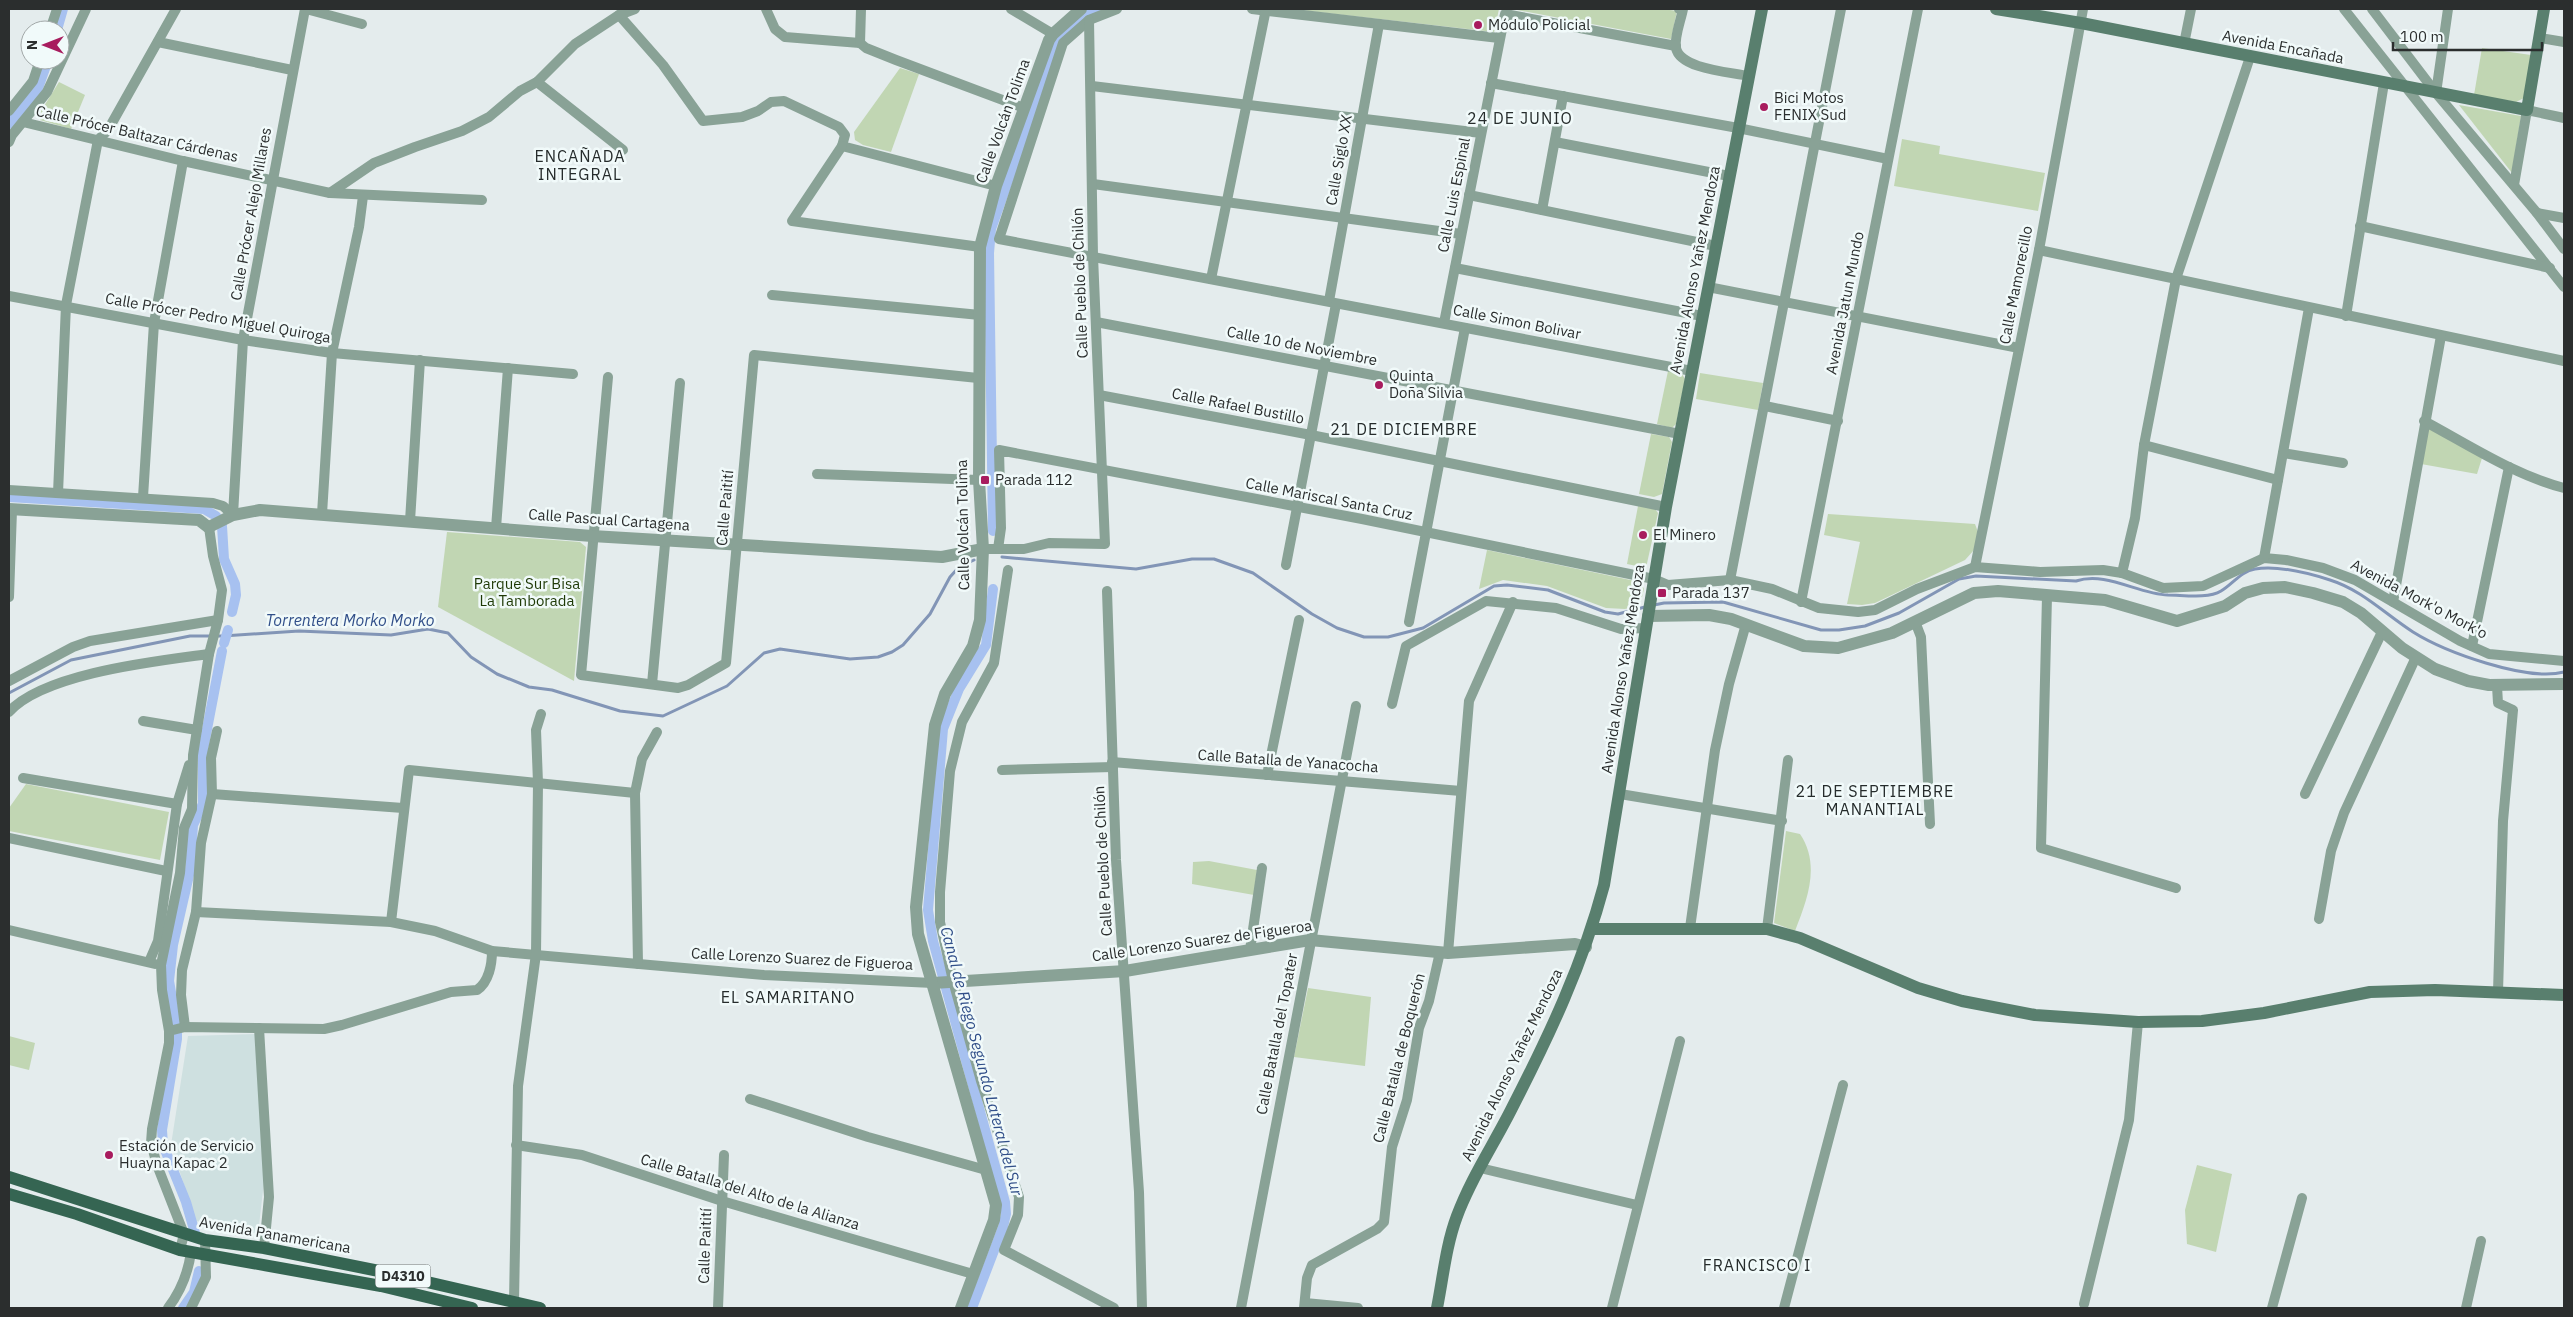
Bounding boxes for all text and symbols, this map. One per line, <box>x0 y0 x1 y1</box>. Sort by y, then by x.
place label: Módulo Policial <box>1488 15 1590 34</box>
marker: Módulo Policial <box>1472 19 1484 31</box>
north arrow <box>20 20 70 70</box>
scale bar <box>2393 20 2542 52</box>
street label: Avenida Encañada <box>2221 25 2345 68</box>
text: 100 m <box>2400 27 2444 46</box>
text: N <box>23 40 41 50</box>
street label: Calle Volcán Tolima <box>971 56 1034 186</box>
place label: Bici Motos FENIX Sud <box>1774 88 1846 124</box>
street label: Calle Prócer Baltazar Cárdenas <box>34 101 240 166</box>
marker: Bici Motos FENIX Sud <box>1758 101 1770 113</box>
district label: 24 DE JUNIO <box>1467 108 1573 128</box>
street label: Calle Siglo XX <box>1321 113 1356 207</box>
street label: Calle Prócer Alejo Millares <box>226 126 275 302</box>
street label: Calle Luis Espinal <box>1433 136 1474 254</box>
district label: ENCAÑADA INTEGRAL <box>534 146 626 184</box>
street label: Avenida Alonso Yañez Mendoza <box>1665 164 1724 376</box>
street label: Calle Pueblo de Chilón <box>1067 207 1092 359</box>
street label: Calle Mamorecillo <box>1995 224 2036 346</box>
street label: Avenida Jatun Mundo <box>1821 230 1868 376</box>
street label: Calle Prócer Pedro Miguel Quiroga <box>104 288 332 347</box>
street label: Calle Simon Bolivar <box>1451 300 1583 343</box>
street label: Calle 10 de Noviembre <box>1225 322 1379 369</box>
place label: Quinta Doña Silvia <box>1389 366 1463 402</box>
marker: Quinta Doña Silvia <box>1373 379 1385 391</box>
street label: Calle Rafael Bustillo <box>1170 383 1306 428</box>
district label: 21 DE DICIEMBRE <box>1330 419 1478 439</box>
street label: Calle Volcán Tolima <box>952 459 973 591</box>
street label: Calle Paitití <box>712 469 737 547</box>
place label: Parada 112 <box>995 470 1073 489</box>
street label: Calle Mariscal Santa Cruz <box>1244 473 1414 524</box>
marker: Parada 112 <box>979 474 991 486</box>
street label: Calle Pascual Cartagena <box>528 504 690 535</box>
place label: El Minero <box>1653 525 1716 544</box>
marker: El Minero <box>1637 529 1649 541</box>
street label: Avenida Mork'o Mork'o <box>2348 554 2491 643</box>
street label: Avenida Alonso Yañez Mendoza <box>1597 563 1648 775</box>
park label: Parque Sur Bisa La Tamborada <box>474 574 580 610</box>
place label: Parada 137 <box>1672 583 1750 602</box>
marker: Parada 137 <box>1656 587 1668 599</box>
water label: Torrentera Morko Morko <box>265 610 435 630</box>
street label: Calle Batalla de Yanacocha <box>1197 745 1379 776</box>
district label: 21 DE SEPTIEMBRE MANANTIAL <box>1796 781 1954 819</box>
street label: Calle Pueblo de Chilón <box>1089 785 1116 937</box>
street label: Calle Lorenzo Suarez de Figueroa <box>1091 916 1313 965</box>
water label: Canal de Riego Segundo Lateral del Sur <box>936 924 1028 1199</box>
street label: Calle Lorenzo Suarez de Figueroa <box>691 943 914 974</box>
street label: Calle Batalla del Topater <box>1252 951 1302 1116</box>
street label: Avenida Alonso Yañez Mendoza <box>1457 966 1566 1164</box>
street label: Calle Batalla de Boquerón <box>1368 971 1429 1145</box>
district label: EL SAMARITANO <box>721 987 855 1007</box>
place label: Estación de Servicio Huayna Kapac 2 <box>119 1136 254 1172</box>
marker: Estación de Servicio Huayna Kapac 2 <box>103 1149 115 1161</box>
street label: Calle Batalla del Alto de la Alianza <box>638 1149 862 1234</box>
street label: Calle Paitití <box>694 1207 715 1284</box>
street label: Avenida Panamericana <box>198 1212 352 1257</box>
district label: FRANCISCO I <box>1703 1255 1811 1275</box>
road number: D4310 <box>376 1264 430 1288</box>

